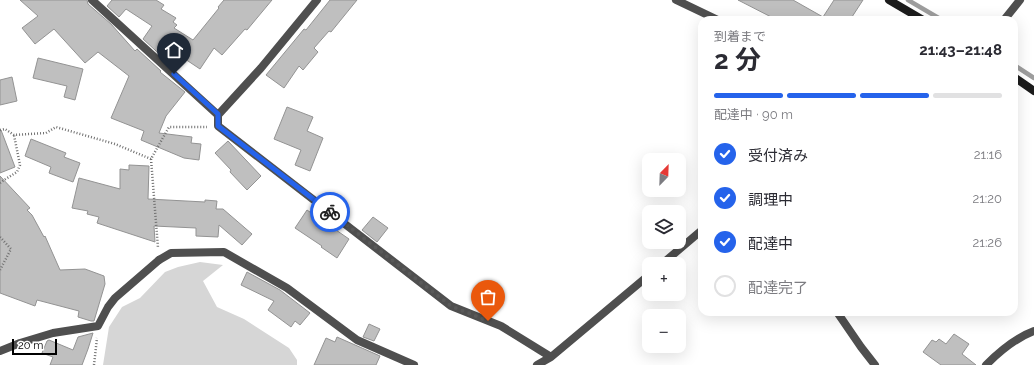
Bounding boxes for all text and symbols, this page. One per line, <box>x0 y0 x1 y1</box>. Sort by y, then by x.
text: 到着まで <box>714 29 766 44</box>
pin <box>157 33 191 74</box>
icon: home <box>163 39 185 61</box>
text: 21:43–21:48 <box>919 41 1002 59</box>
text: 2 分 <box>714 45 761 75</box>
text: 配達中 · 90 m <box>714 107 793 122</box>
icon: check <box>714 143 736 165</box>
text: 受付済み <box>748 147 808 165</box>
text: 21:16 <box>974 147 1002 162</box>
north arrow <box>642 153 686 197</box>
map controls <box>642 153 686 353</box>
icon: check <box>714 187 736 209</box>
text: 調理中 <box>748 191 793 209</box>
text: 21:20 <box>972 191 1002 206</box>
courier <box>310 192 350 232</box>
icon: bike <box>319 201 341 223</box>
button: layers <box>642 205 686 249</box>
icon: check <box>714 231 736 253</box>
text: 配達中 <box>748 235 793 253</box>
text: 21:26 <box>973 235 1002 250</box>
button: + <box>642 257 686 301</box>
text: 配達完了 <box>748 279 808 297</box>
pin <box>471 280 505 321</box>
icon: bag <box>477 286 499 308</box>
button: − <box>642 309 686 353</box>
scale bar <box>12 337 57 356</box>
text: 20 m <box>18 339 43 352</box>

